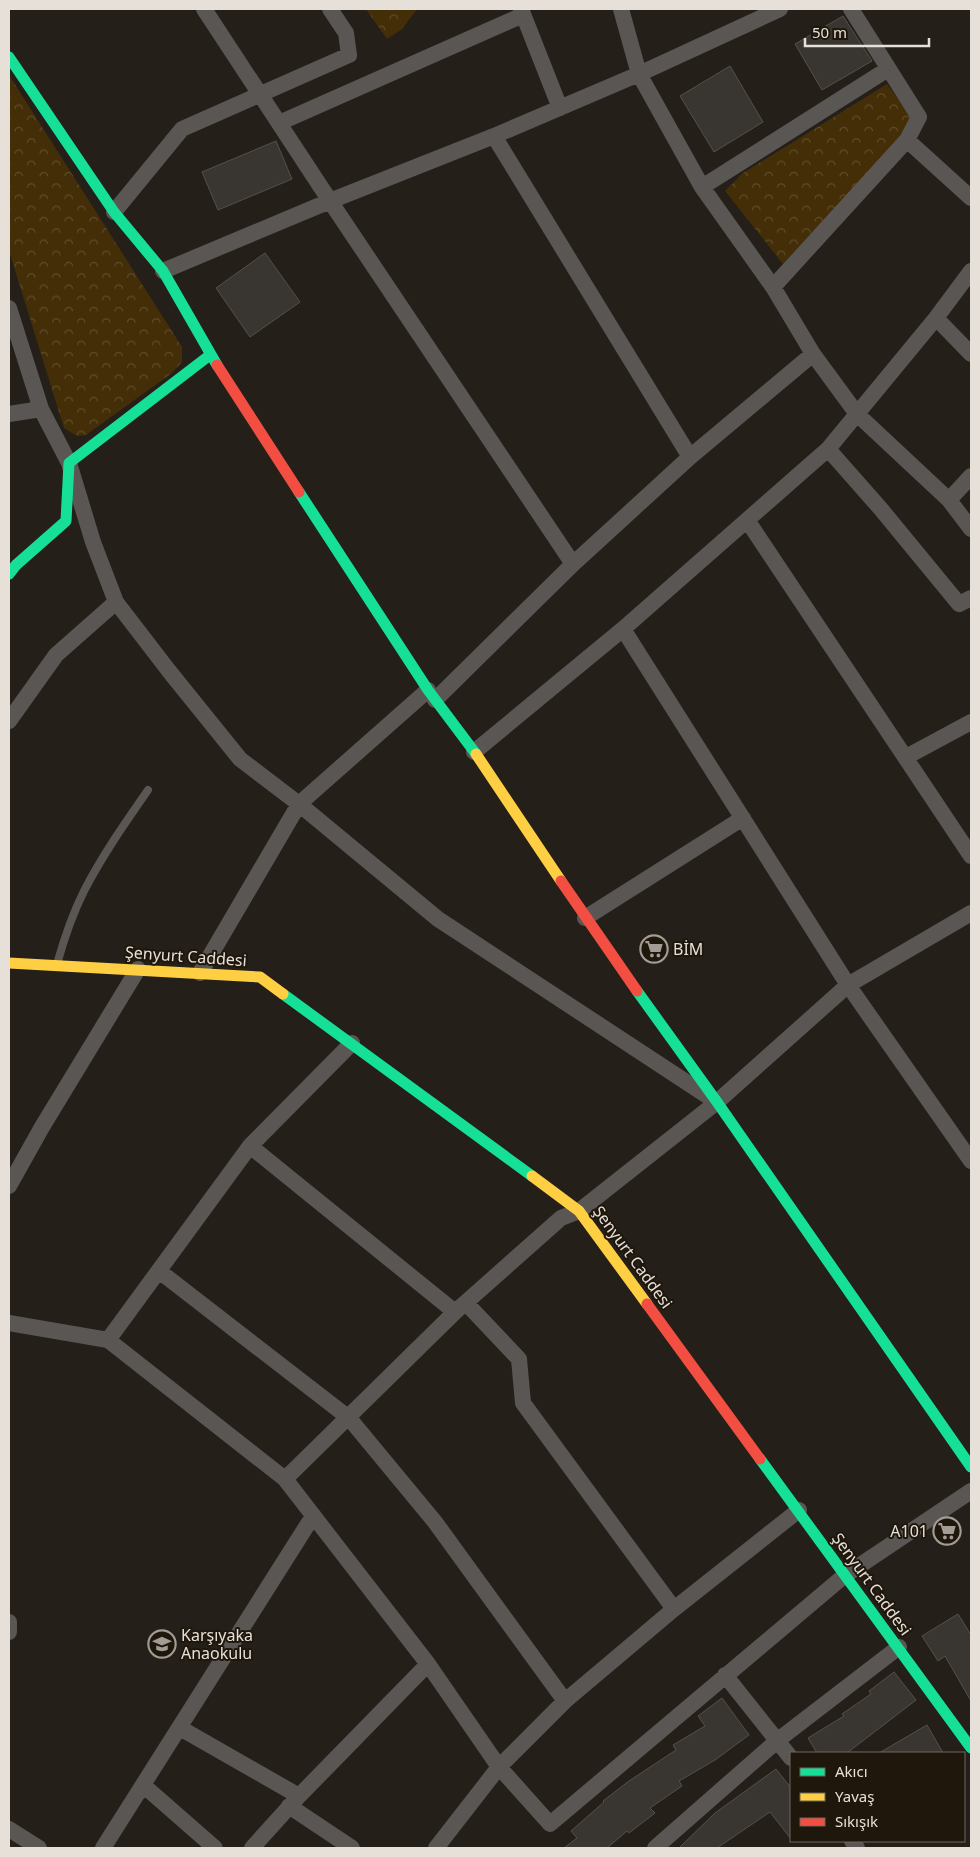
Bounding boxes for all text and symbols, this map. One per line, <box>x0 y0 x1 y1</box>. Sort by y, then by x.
scale bar <box>805 15 929 47</box>
text: 50 m <box>812 22 847 42</box>
supermarket icon: BİM <box>639 934 669 964</box>
place label: BİM <box>673 938 703 960</box>
street label: Şenyurt Caddesi <box>124 941 248 971</box>
street label: Şenyurt Caddesi <box>588 1201 678 1313</box>
supermarket icon: A101 <box>932 1516 962 1546</box>
place label: A101 <box>890 1520 928 1542</box>
street label: Şenyurt Caddesi <box>827 1528 917 1640</box>
place label: Karşıyaka Anaokulu <box>181 1624 253 1664</box>
school or university icon: Karşıyaka Anaokulu <box>147 1629 177 1659</box>
legend <box>790 1752 965 1842</box>
text: Akıcı <box>835 1761 868 1781</box>
text: Yavaş <box>835 1786 874 1806</box>
text: Sıkışık <box>835 1811 878 1831</box>

